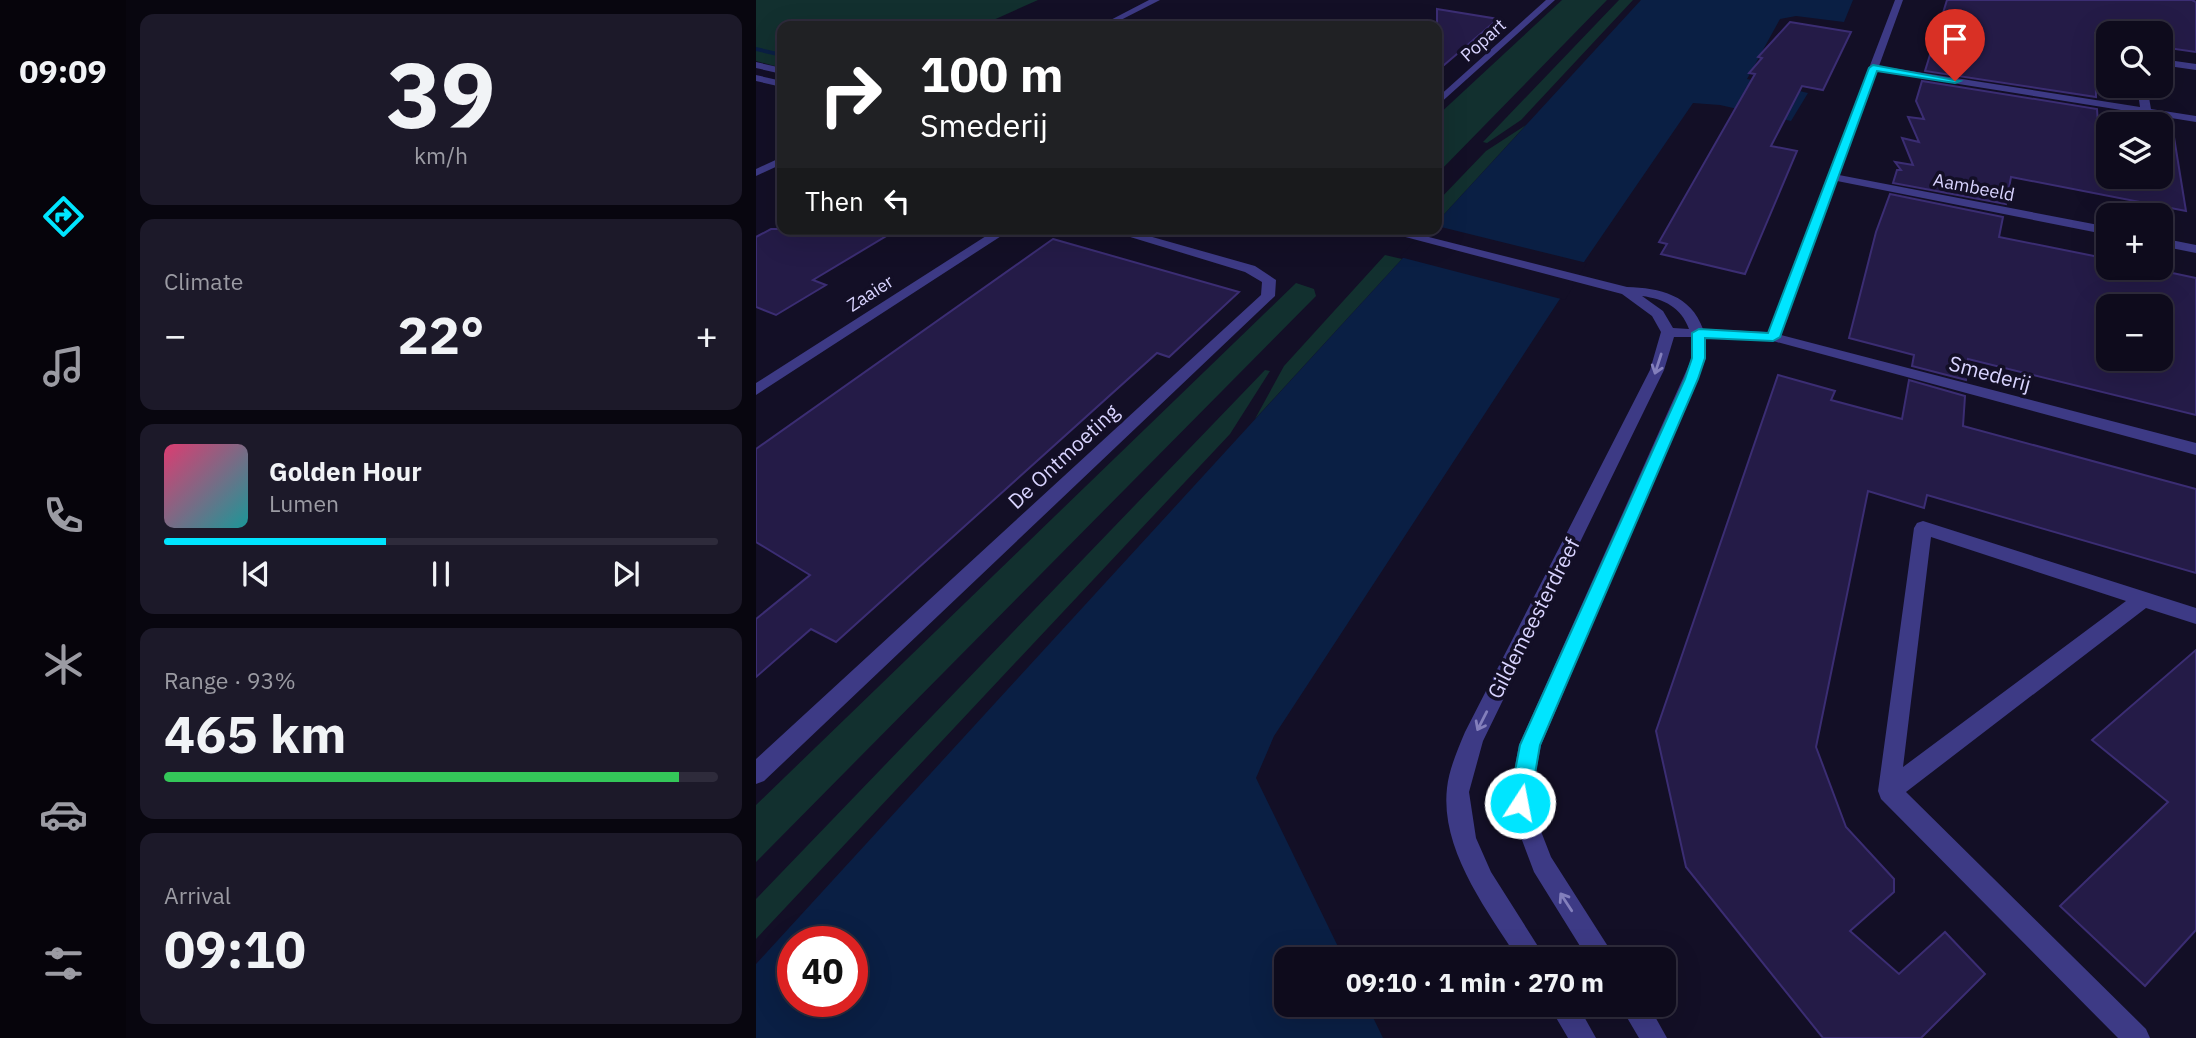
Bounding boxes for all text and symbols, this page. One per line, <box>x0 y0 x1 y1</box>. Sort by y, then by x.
pin <box>1925 9 1985 81</box>
street label: Popart <box>1455 13 1511 67</box>
icon: arrive <box>1936 20 1974 58</box>
map controls <box>2096 21 2173 371</box>
button: search <box>2096 21 2173 98</box>
text: 39 <box>386 35 496 153</box>
text: 100 m <box>920 42 1064 105</box>
icon: right <box>805 49 896 140</box>
text: 09:09 <box>19 50 107 92</box>
text: Smederij <box>920 104 1048 146</box>
button: layers <box>2096 112 2173 189</box>
text: km/h <box>414 140 468 170</box>
street label: Aambeeld <box>1931 168 2017 206</box>
icon: left <box>878 182 916 220</box>
text: Then <box>805 184 864 218</box>
icon: directions <box>39 192 88 241</box>
button: + <box>2096 203 2173 280</box>
text: Climate <box>164 266 243 296</box>
street label: Zaaier <box>842 269 898 316</box>
button: − <box>2096 294 2173 371</box>
text: 22° <box>398 301 484 368</box>
text: − <box>164 310 187 359</box>
text: + <box>695 310 718 359</box>
icon: music <box>39 342 88 391</box>
street label: Smederij <box>1946 349 2034 397</box>
one-way arrow <box>1651 352 1664 374</box>
street label: De Ontmoeting <box>1002 397 1124 515</box>
text: Golden Hour <box>269 454 422 488</box>
text: Lumen <box>269 488 339 518</box>
icon: phone <box>39 491 88 540</box>
street label: Gildemeesterdreef <box>1480 533 1586 703</box>
icon: previous <box>237 555 275 593</box>
icon: pause <box>422 555 460 593</box>
icon: next <box>607 555 645 593</box>
icon: climate <box>39 640 88 689</box>
text: Range · 93% <box>164 665 296 695</box>
text: 465 km <box>164 700 346 767</box>
one-way arrow <box>1474 710 1488 731</box>
position arrow <box>1483 766 1557 840</box>
icon: car <box>39 790 88 839</box>
text: Arrival <box>164 880 231 910</box>
one-way arrow <box>1559 892 1573 912</box>
text: 09:10 <box>164 915 306 982</box>
speed limit sign: 40 <box>777 926 868 1017</box>
icon: filters <box>39 939 88 988</box>
text: 09:10 · 1 min · 270 m <box>1346 965 1604 999</box>

